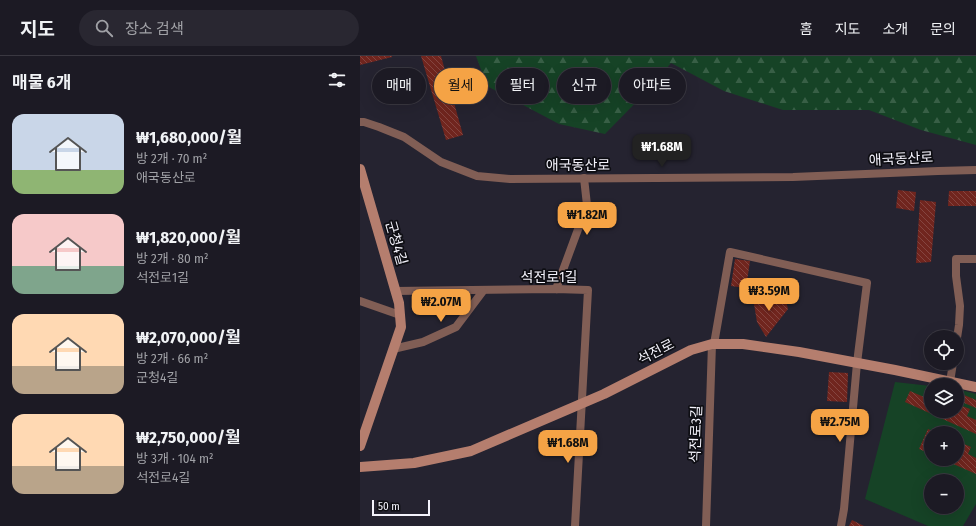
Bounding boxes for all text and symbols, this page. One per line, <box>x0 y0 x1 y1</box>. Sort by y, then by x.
search box <box>79 10 359 46</box>
icon: search <box>93 17 115 39</box>
text: 지도 <box>20 18 55 41</box>
text: 장소 검색 <box>125 20 184 38</box>
text: 홈 <box>800 21 813 38</box>
text: 지도 <box>835 21 860 38</box>
text: 소개 <box>882 21 908 38</box>
text: 문의 <box>930 21 956 38</box>
chip: 매매 <box>372 68 426 104</box>
chip: 월세 <box>434 68 488 104</box>
chip: 필터 <box>496 68 549 104</box>
chip: 신규 <box>557 68 611 104</box>
chip: 아파트 <box>619 68 686 104</box>
icon: filters <box>326 69 348 91</box>
text: 매물 6개 <box>12 72 71 93</box>
text: ₩1,680,000/월 <box>136 127 242 148</box>
icon: home <box>44 130 92 178</box>
pin: ₩1.68M <box>629 134 695 168</box>
text: ₩1.68M <box>641 139 683 154</box>
street label: 애국동산로 <box>868 149 934 169</box>
text: 방 2개 · 70 m² <box>136 151 207 166</box>
street label: 애국동산로 <box>546 157 610 174</box>
text: 애국동산로 <box>136 170 196 185</box>
pin: ₩1.82M <box>554 202 620 236</box>
text: ₩1.82M <box>567 207 607 222</box>
street label: 군청4길 <box>382 219 410 267</box>
text: ₩1,820,000/월 <box>136 227 241 248</box>
icon: home <box>44 230 92 278</box>
text: 방 2개 · 80 m² <box>136 251 209 266</box>
street label: 석전로1길 <box>521 269 577 286</box>
text: 석전로1길 <box>136 270 189 285</box>
pin: ₩3.59M <box>736 278 802 312</box>
text: ₩3.59M <box>748 283 790 298</box>
pin: ₩2.07M <box>408 289 474 323</box>
text: ₩2.07M <box>421 294 461 309</box>
text: ₩2,070,000/월 <box>136 327 241 348</box>
icon: home <box>44 330 92 378</box>
map controls <box>924 330 964 514</box>
button: locate <box>924 330 964 370</box>
street label: 석전로 <box>635 336 677 368</box>
text: 방 2개 · 66 m² <box>136 351 208 366</box>
text: 군청4길 <box>136 370 178 385</box>
button: layers <box>924 378 964 418</box>
street label: 석전로3길 <box>686 405 706 463</box>
pin: ₩2.75M <box>807 409 873 443</box>
text: ₩2.75M <box>820 414 860 429</box>
button: + <box>924 426 964 466</box>
text: ₩2,750,000/월 <box>136 427 241 448</box>
icon: home <box>44 430 92 478</box>
pin: ₩1.68M <box>535 430 601 464</box>
text: ₩1.68M <box>547 435 589 450</box>
text: 방 3개 · 104 m² <box>136 451 214 466</box>
text: 석전로4길 <box>136 470 190 485</box>
button: − <box>924 474 964 514</box>
scale bar <box>372 498 430 517</box>
text: 50 m <box>378 500 400 513</box>

